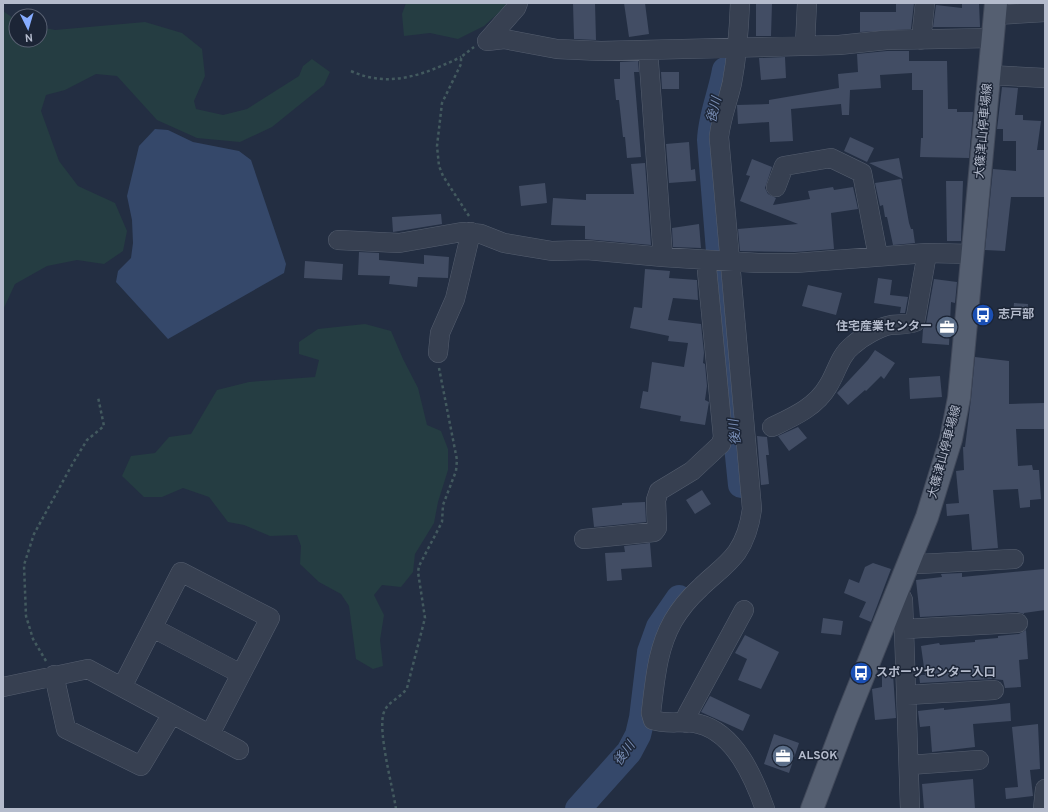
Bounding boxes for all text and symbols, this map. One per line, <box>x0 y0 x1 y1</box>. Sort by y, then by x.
north arrow <box>8 8 48 48</box>
text: N <box>24 30 33 44</box>
street label: 大篠津山停車場線 <box>972 82 996 180</box>
water label: 後川 <box>704 94 726 124</box>
bus stop icon: 志戸部 <box>970 302 996 328</box>
place label: 志戸部 <box>998 307 1034 323</box>
office icon: 住宅産業センター <box>934 314 960 340</box>
place label: 住宅産業センター <box>836 319 932 335</box>
street label: 大篠津山停車場線 <box>925 404 965 500</box>
water label: 後川 <box>726 416 745 446</box>
bus stop icon: スポーツセンター入口 <box>848 660 874 686</box>
place label: スポーツセンター入口 <box>876 665 996 681</box>
water label: 後川 <box>611 737 640 769</box>
office icon: ALSOK <box>770 743 796 769</box>
place label: ALSOK <box>798 748 838 764</box>

